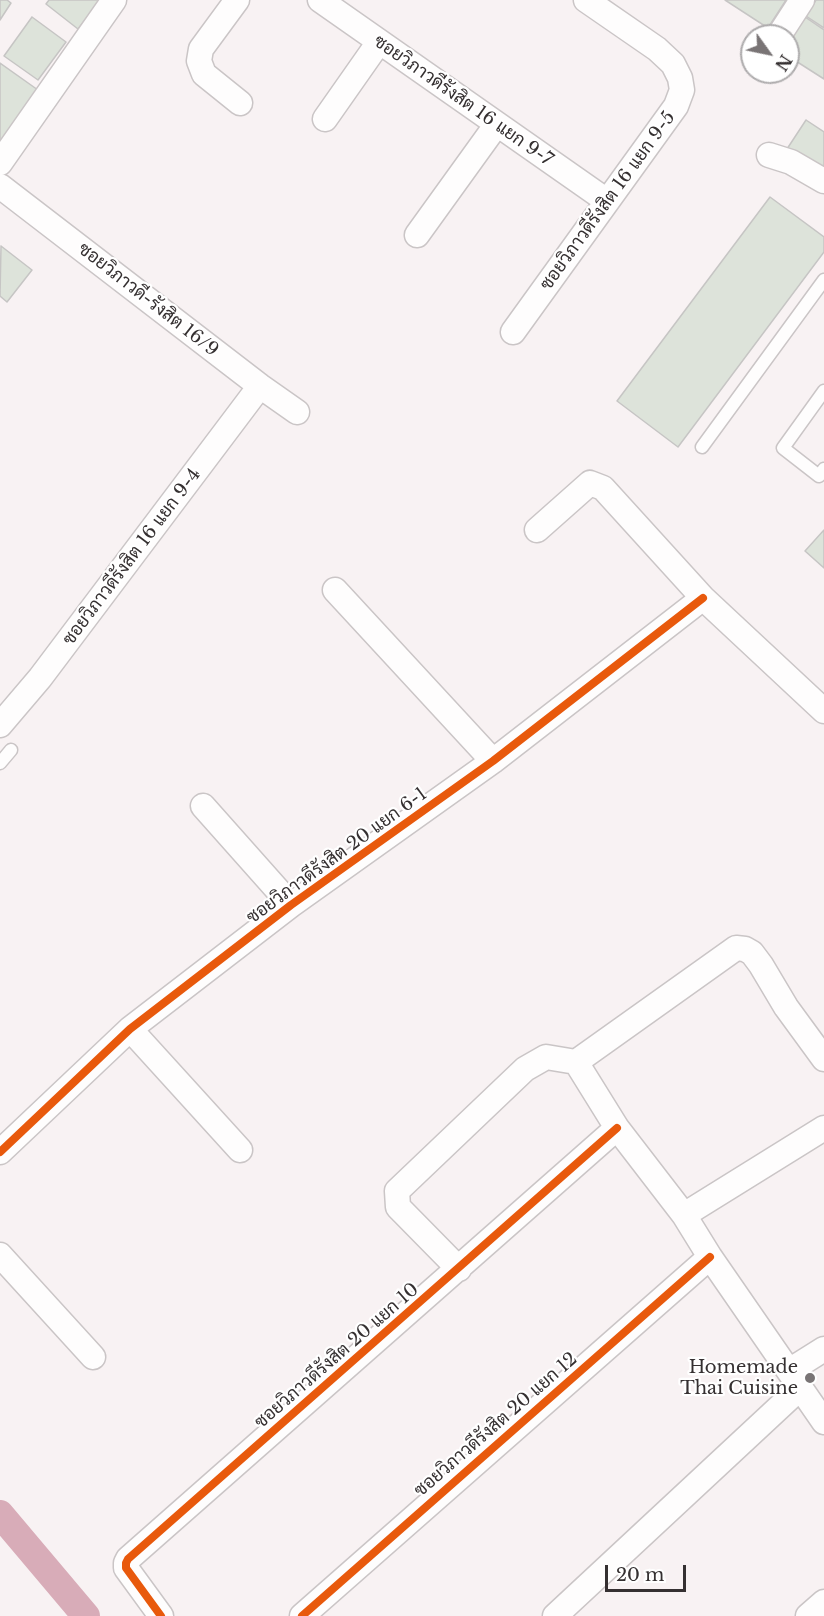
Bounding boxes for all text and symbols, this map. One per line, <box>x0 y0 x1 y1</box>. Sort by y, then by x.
north arrow <box>740 24 800 84</box>
street label: ซอยวิภาวดีรังสิต 16 แยก 9-7 <box>369 31 557 171</box>
text: N <box>771 51 796 74</box>
street label: ซอยวิภาวดีรังสิต 16 แยก 9-5 <box>536 108 680 294</box>
street label: ซอยวิภาวดี-รังสิต 16/9 <box>74 239 222 361</box>
street label: ซอยวิภาวดีรังสิต 16 แยก 9-4 <box>58 464 206 650</box>
street label: ซอยวิภาวดีรังสิต 20 แยก 6-1 <box>243 783 431 929</box>
street label: ซอยวิภาวดีรังสิต 20 แยก 10 <box>250 1279 424 1433</box>
street label: ซอยวิภาวดีรังสิต 20 แยก 12 <box>410 1348 582 1502</box>
place label: Homemade Thai Cuisine <box>680 1357 798 1400</box>
marker: Homemade Thai Cuisine <box>803 1371 817 1385</box>
scale bar <box>608 1553 689 1591</box>
text: 20 m <box>616 1564 664 1586</box>

